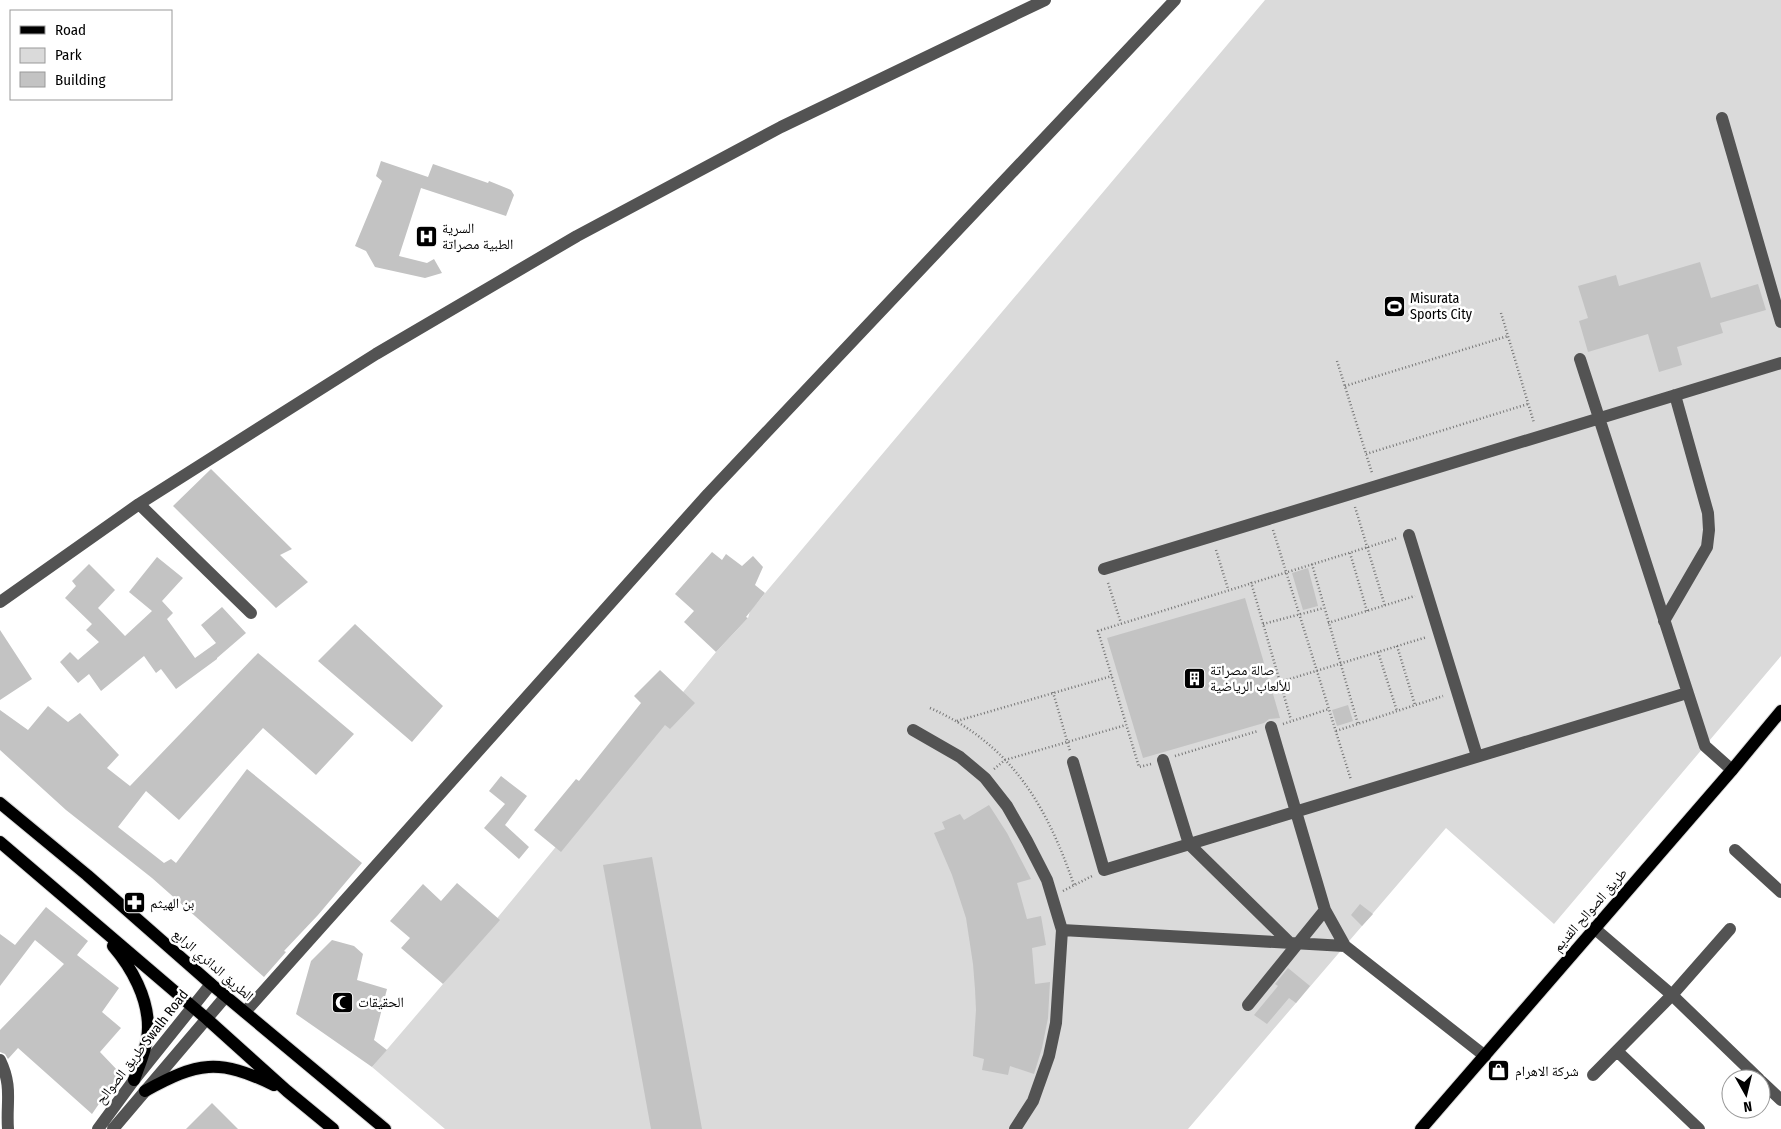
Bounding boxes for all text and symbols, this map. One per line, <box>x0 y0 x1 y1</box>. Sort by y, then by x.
legend <box>10 10 172 100</box>
text: Road <box>55 21 86 39</box>
text: Park <box>55 46 82 64</box>
text: Building <box>55 71 106 89</box>
place label: السرية الطبية مصراتة <box>442 220 513 253</box>
hospital icon: السرية الطبية مصراتة <box>414 224 438 248</box>
place label: Misurata Sports City <box>1410 290 1473 323</box>
sports icon: Misurata Sports City <box>1382 294 1406 318</box>
place label: صالة مصراتة للألعاب الرياضية <box>1210 662 1291 695</box>
building icon: صالة مصراتة للألعاب الرياضية <box>1182 666 1206 690</box>
street label: طريق الصوالح القديم <box>1549 865 1632 956</box>
pharmacy icon: بن الهيثم <box>122 891 146 915</box>
place label: بن الهيثم <box>150 895 195 913</box>
street label: الطريق الدائري الرابع <box>167 925 257 1007</box>
street label: طريق الصوالح Swalh Road <box>92 986 193 1108</box>
mosque icon: الحقيقات <box>330 990 354 1014</box>
place label: الحقيقات <box>358 994 404 1011</box>
shop icon: شركة الاهرام <box>1487 1059 1511 1083</box>
place label: شركة الاهرام <box>1515 1063 1579 1081</box>
north arrow <box>1721 1069 1771 1119</box>
text: N <box>1742 1097 1753 1115</box>

